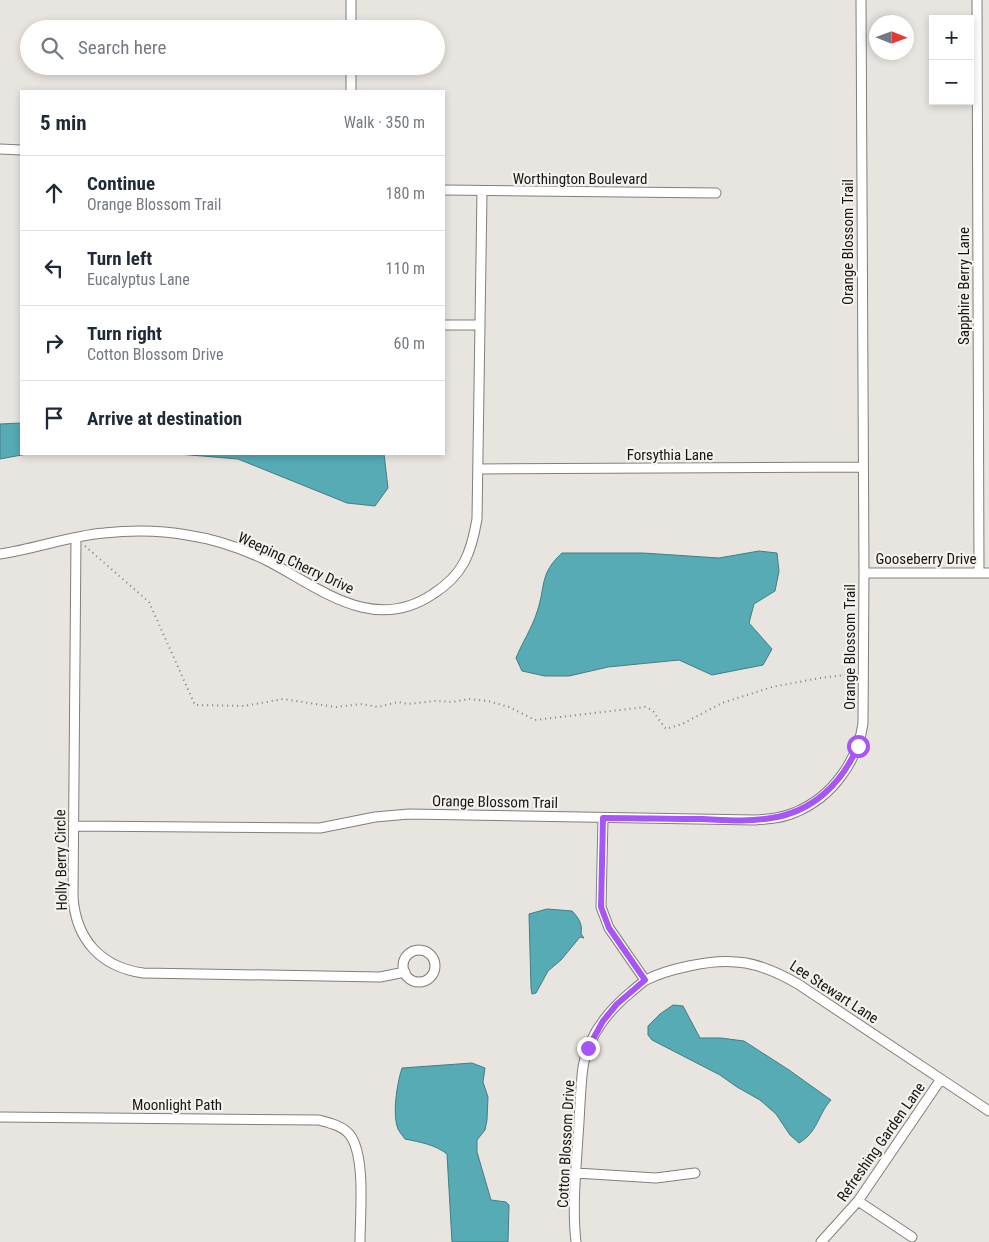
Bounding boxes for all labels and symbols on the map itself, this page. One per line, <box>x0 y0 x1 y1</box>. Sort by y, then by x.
north arrow <box>869 15 914 60</box>
street label: Worthington Boulevard <box>513 170 647 188</box>
street label: Orange Blossom Trail <box>839 179 857 305</box>
street label: Sapphire Berry Lane <box>955 227 973 345</box>
street label: Forsythia Lane <box>627 446 713 464</box>
street label: Weeping Cherry Drive <box>235 528 357 598</box>
street label: Gooseberry Drive <box>875 550 977 568</box>
street label: Orange Blossom Trail <box>841 584 859 710</box>
route start <box>847 735 870 758</box>
street label: Orange Blossom Trail <box>432 792 558 812</box>
street label: Holly Berry Circle <box>51 809 71 911</box>
street label: Lee Stewart Lane <box>786 957 882 1027</box>
route end <box>577 1037 600 1060</box>
street label: Refreshing Garden Lane <box>833 1079 929 1205</box>
street label: Cotton Blossom Drive <box>554 1080 578 1208</box>
street label: Moonlight Path <box>132 1096 222 1114</box>

